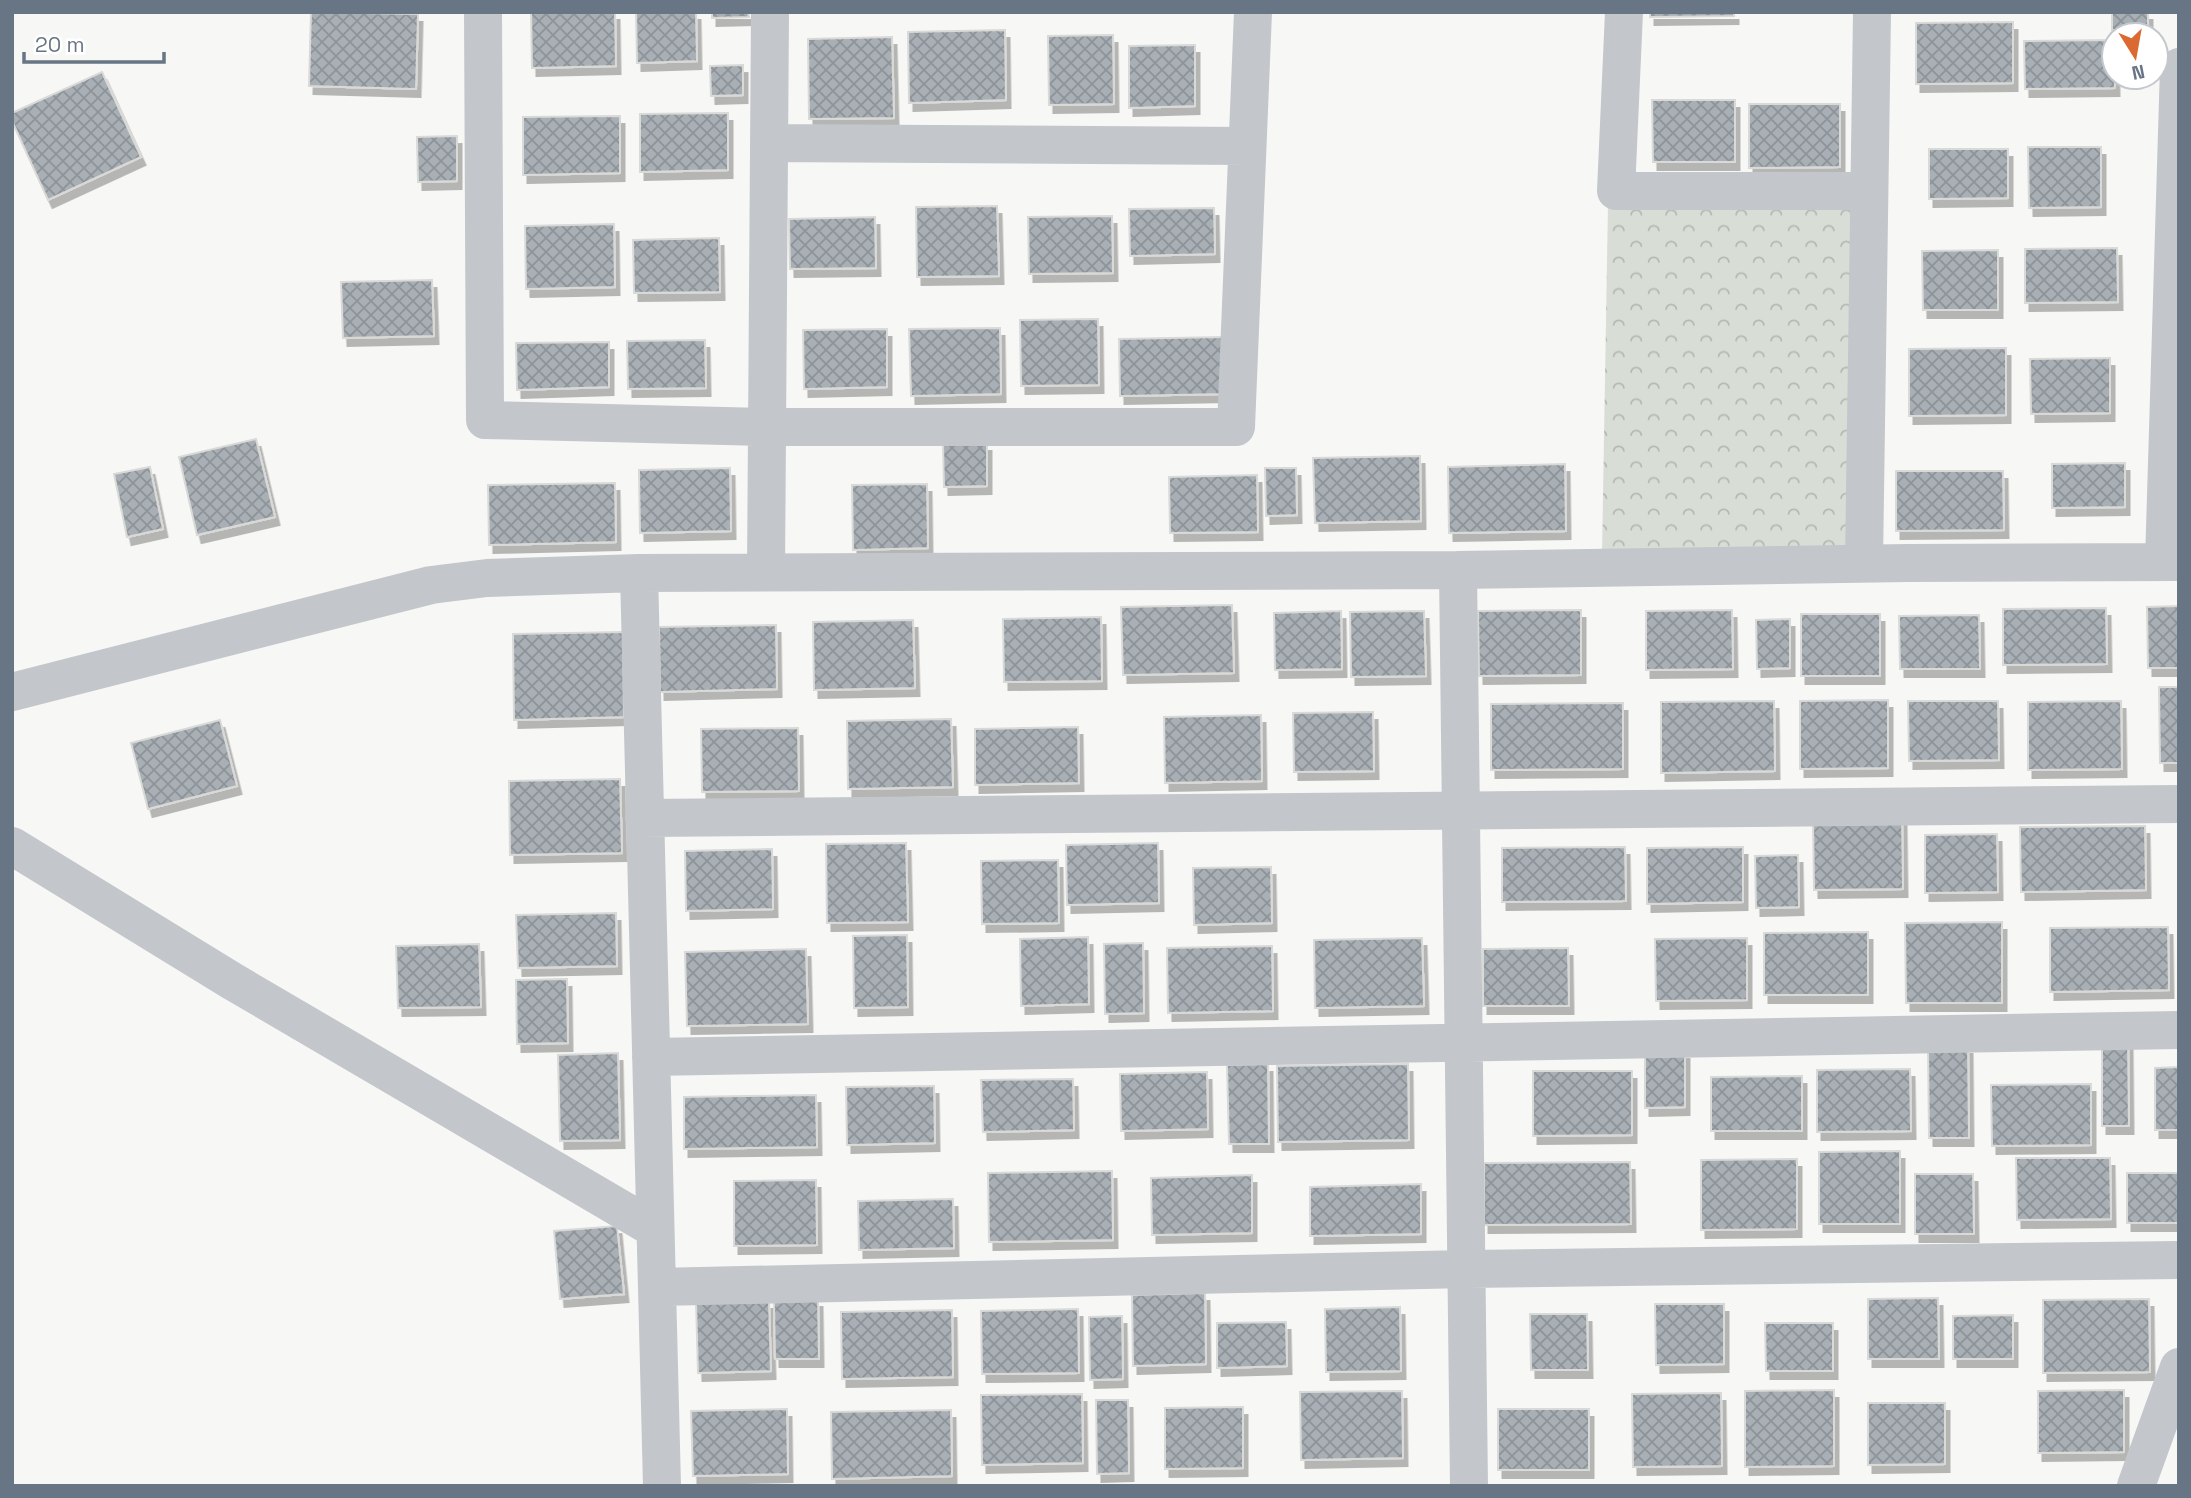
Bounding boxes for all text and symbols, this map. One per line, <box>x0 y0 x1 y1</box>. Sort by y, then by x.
scale bar <box>24 21 164 65</box>
north arrow <box>2100 21 2170 91</box>
text: 20 m <box>35 31 85 58</box>
text: N <box>2130 59 2147 86</box>

